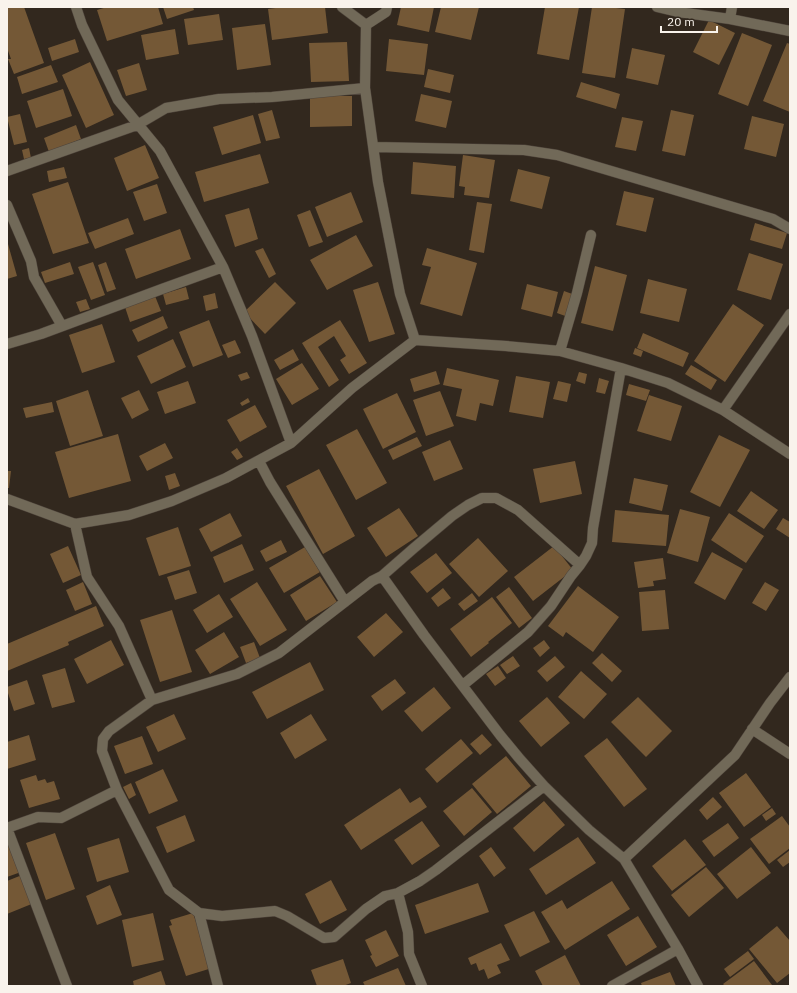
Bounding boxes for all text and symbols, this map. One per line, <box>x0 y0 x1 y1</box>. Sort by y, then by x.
scale bar <box>661 8 717 34</box>
text: 20 m <box>667 14 695 29</box>

